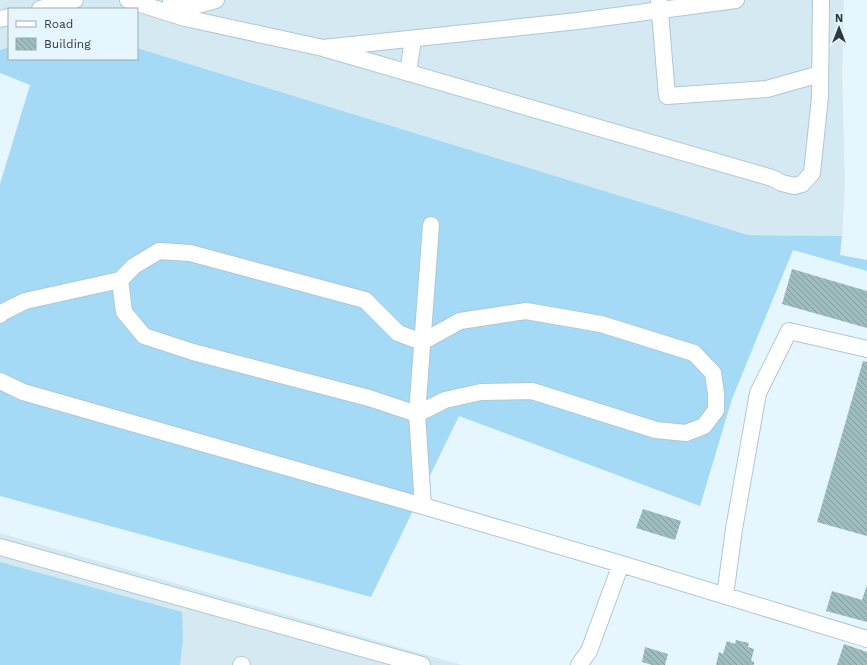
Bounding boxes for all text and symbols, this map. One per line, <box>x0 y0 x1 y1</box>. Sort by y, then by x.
legend <box>8 8 138 60</box>
north arrow <box>819 8 859 48</box>
text: N <box>835 12 843 25</box>
text: Road <box>44 17 73 31</box>
text: Building <box>44 37 91 51</box>

